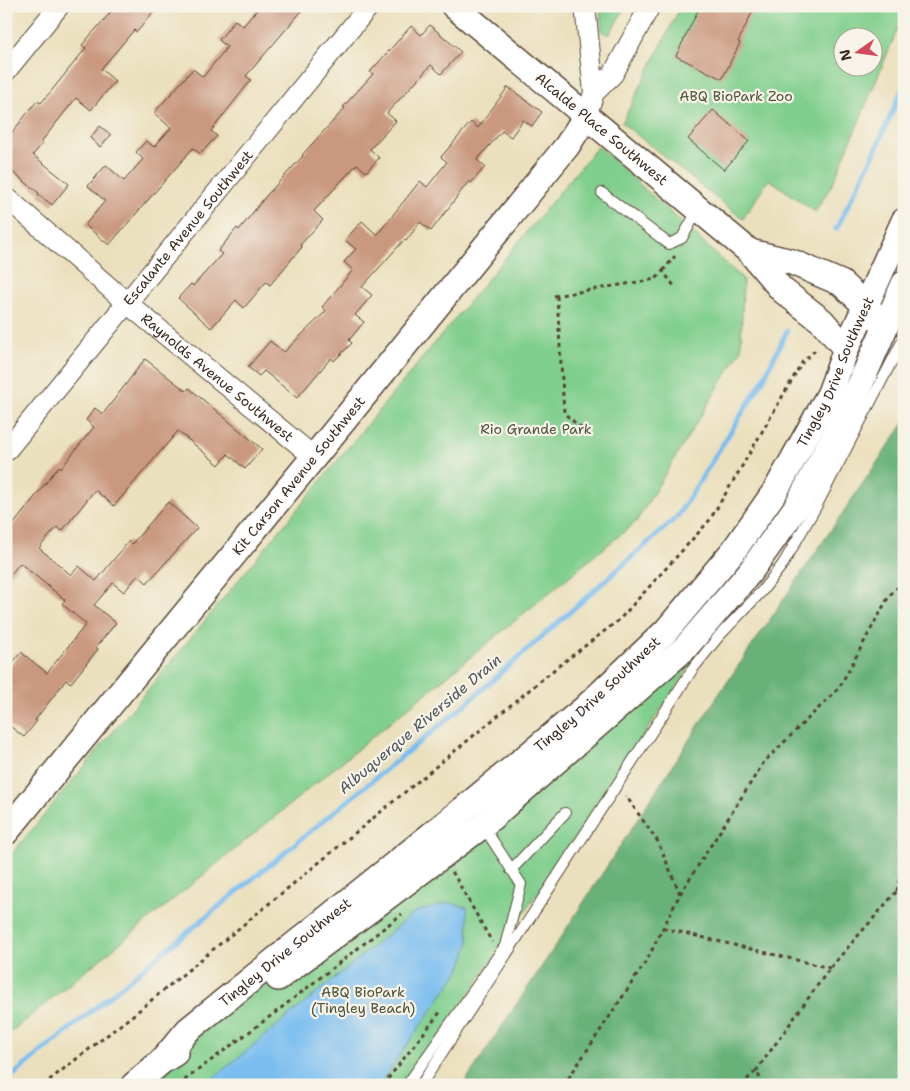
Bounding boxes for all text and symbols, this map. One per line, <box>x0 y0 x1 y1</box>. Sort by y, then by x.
north arrow <box>832 28 882 78</box>
text: N <box>835 48 855 63</box>
street label: Alcalde Place Southwest <box>532 69 672 189</box>
park label: ABQ BioPark Zoo <box>679 87 793 105</box>
street label: Escalante Avenue Southwest <box>119 146 257 309</box>
street label: Tingley Drive Southwest <box>793 294 878 450</box>
street label: Raynolds Avenue Southwest <box>137 309 297 446</box>
street label: Kit Carson Avenue Southwest <box>228 392 369 559</box>
park label: Rio Grande Park <box>480 420 592 438</box>
street label: Tingley Drive Southwest <box>530 632 664 756</box>
water label: Albuquerque Riverside Drain <box>334 650 506 798</box>
street label: Tingley Drive Southwest <box>216 894 355 1010</box>
park label: ABQ BioPark (Tingley Beach) <box>311 983 415 1017</box>

